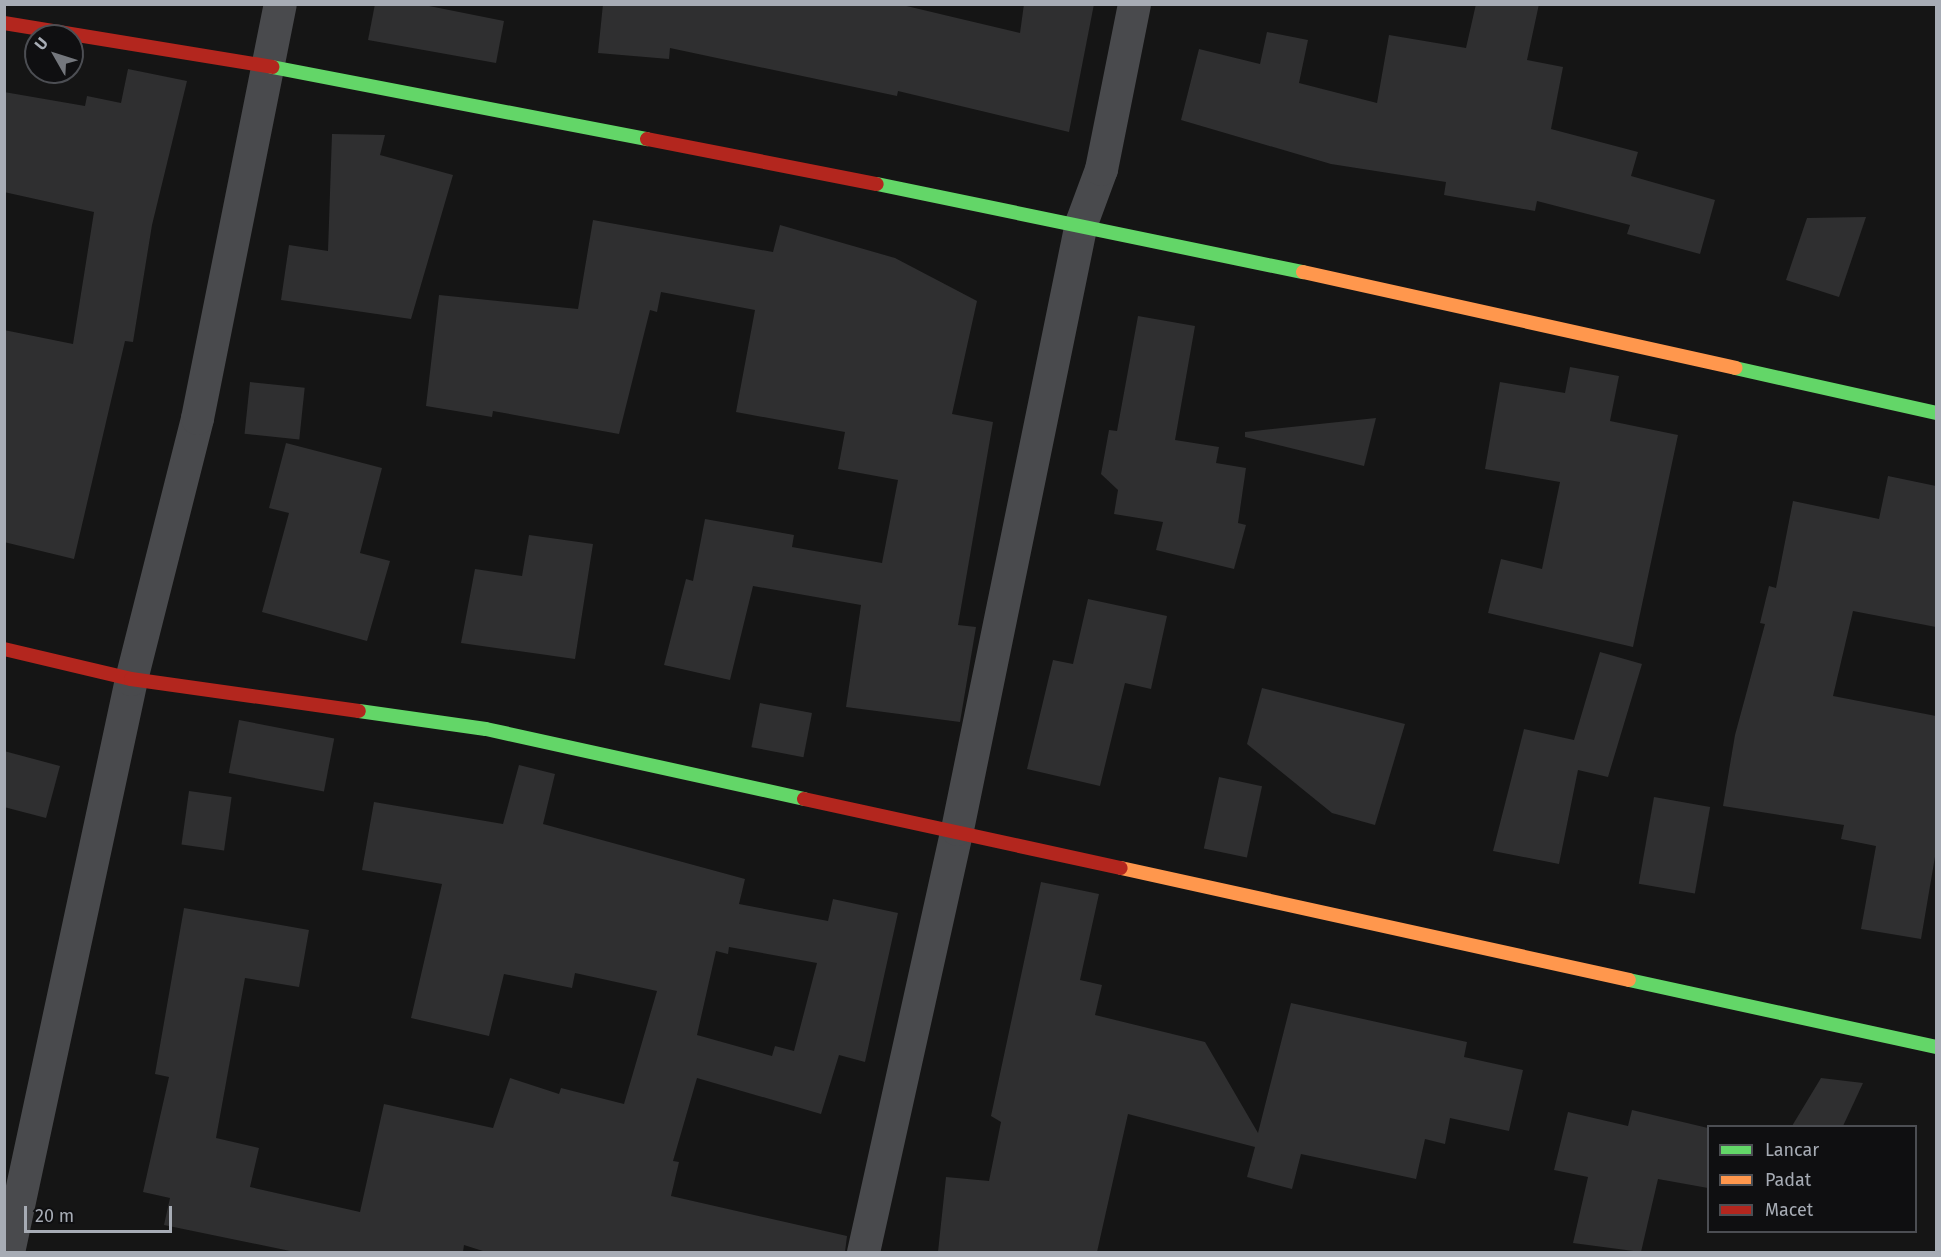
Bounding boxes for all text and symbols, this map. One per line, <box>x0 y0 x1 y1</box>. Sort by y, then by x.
north arrow <box>24 24 84 84</box>
text: U <box>31 34 52 54</box>
legend <box>1707 1125 1917 1233</box>
text: Lancar <box>1765 1139 1819 1161</box>
text: Padat <box>1765 1169 1811 1191</box>
scale bar <box>27 1194 176 1232</box>
text: Macet <box>1765 1199 1813 1221</box>
text: 20 m <box>35 1205 74 1227</box>

